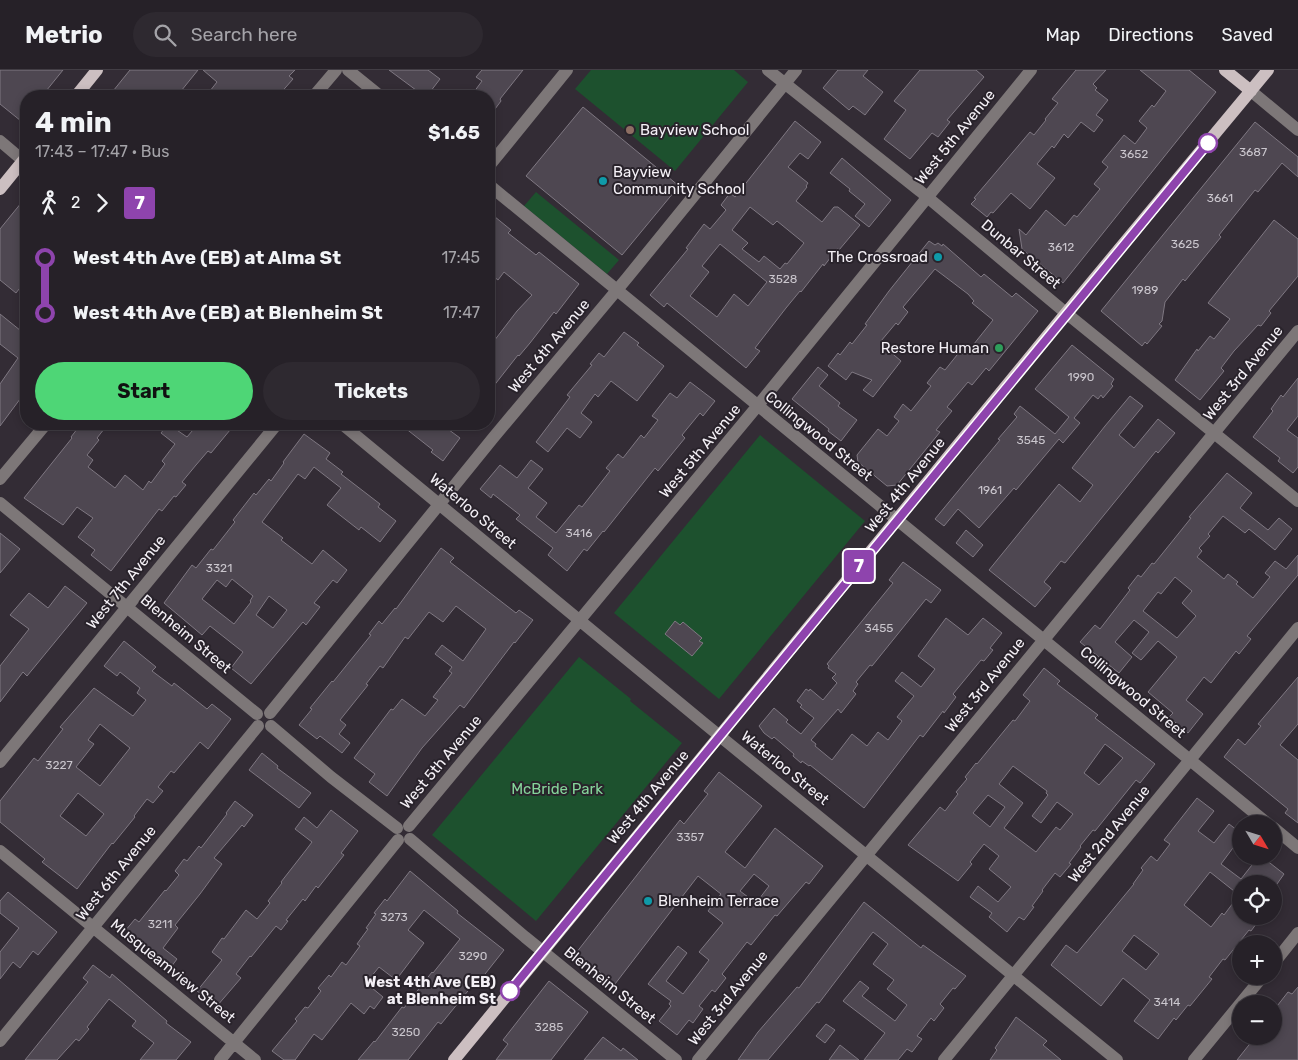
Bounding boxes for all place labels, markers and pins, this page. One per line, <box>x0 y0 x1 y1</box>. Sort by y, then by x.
place label: Bayview School <box>640 121 750 139</box>
marker: Bayview School <box>624 124 636 136</box>
unlabelled marker <box>1198 133 1218 153</box>
place label: Bayview Community School <box>613 163 745 198</box>
marker: Bayview Community School <box>597 175 609 187</box>
place label: The Crossroad <box>828 248 928 266</box>
marker: The Crossroad <box>932 251 944 263</box>
place label: Restore Human <box>881 339 989 357</box>
marker: Restore Human <box>993 342 1005 354</box>
place label: Blenheim Terrace <box>658 892 779 910</box>
marker: Blenheim Terrace <box>642 895 654 907</box>
place label: West 4th Ave (EB) at Blenheim St <box>364 973 496 1008</box>
marker: West 4th Ave (EB) at Blenheim St <box>500 981 520 1001</box>

